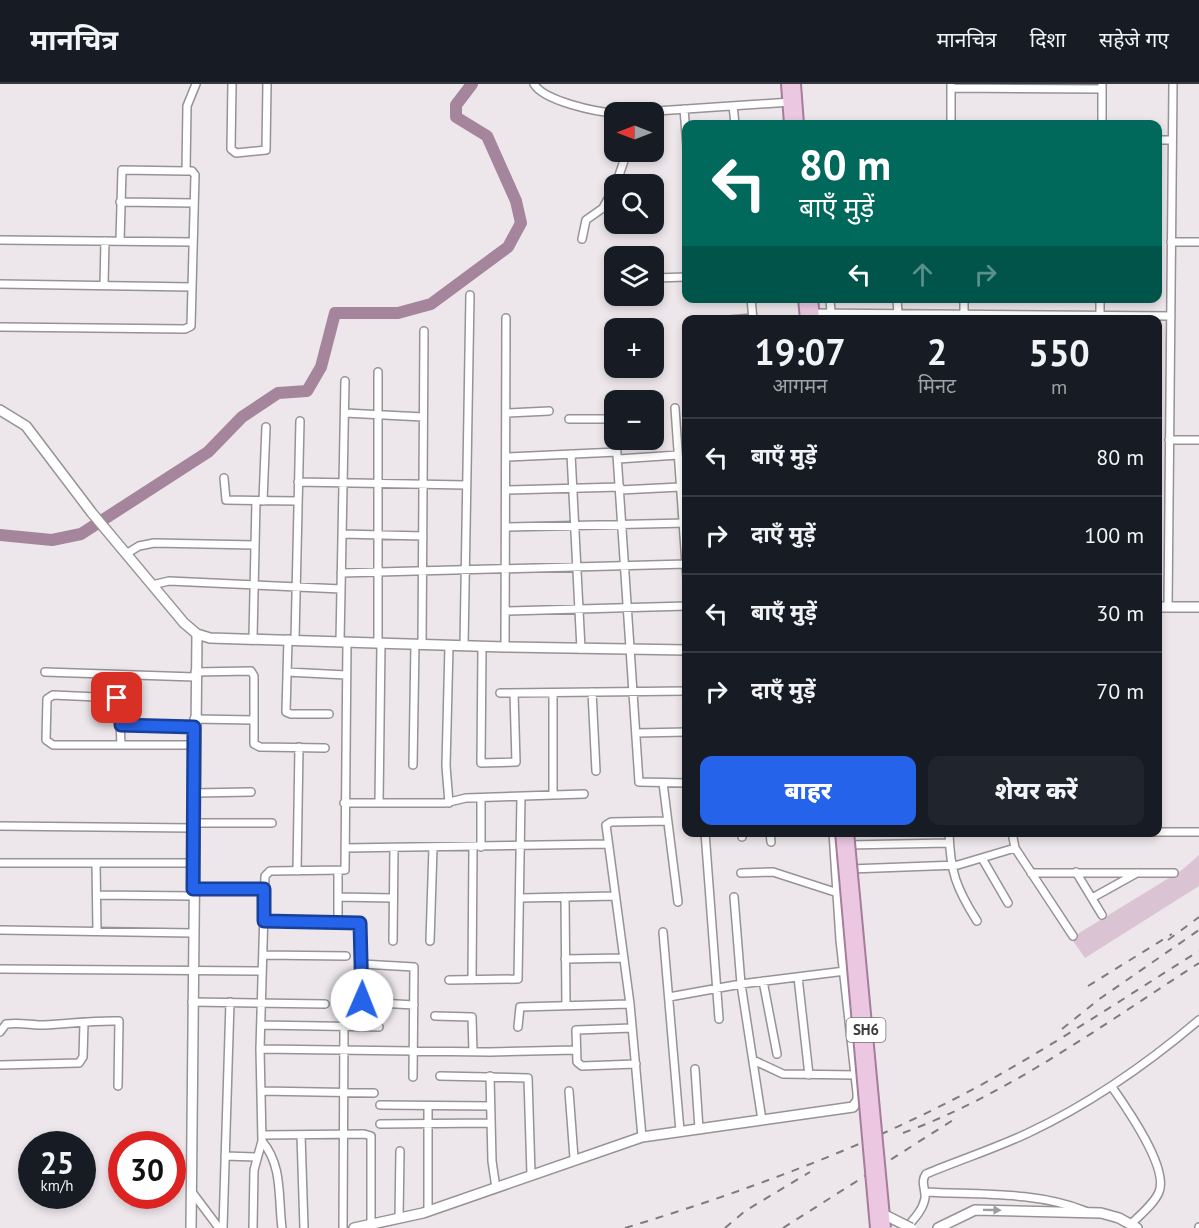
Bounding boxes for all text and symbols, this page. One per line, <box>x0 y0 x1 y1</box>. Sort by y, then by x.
text: मानचित्र <box>30 21 118 58</box>
text: मानचित्र <box>937 26 997 53</box>
text: दिशा <box>1030 26 1066 53</box>
text: सहेजे गए <box>1099 26 1169 53</box>
north arrow <box>604 102 664 162</box>
map controls <box>604 102 664 450</box>
text: 80 m <box>799 137 891 192</box>
icon: left <box>700 144 778 222</box>
button: search <box>604 174 664 234</box>
text: बाएँ मुड़ें <box>799 190 874 224</box>
button: layers <box>604 246 664 306</box>
icon: left <box>843 258 876 291</box>
icon: ahead <box>906 258 939 291</box>
icon: right <box>969 258 1002 291</box>
button: + <box>604 318 664 378</box>
text: 19:07 <box>754 328 846 375</box>
text: 2 <box>927 328 947 375</box>
text: 550 <box>1028 329 1090 376</box>
text: आगमन <box>773 373 827 399</box>
text: मिनट <box>918 373 956 399</box>
text: m <box>1051 374 1067 400</box>
button: − <box>604 390 664 450</box>
icon: left <box>700 441 733 474</box>
text: बाएँ मुड़ें <box>751 442 817 470</box>
text: 80 m <box>1096 443 1144 471</box>
icon: right <box>700 519 733 552</box>
text: दाएँ मुड़ें <box>751 520 816 548</box>
text: 100 m <box>1084 521 1144 549</box>
icon: left <box>700 597 733 630</box>
text: बाएँ मुड़ें <box>751 598 817 626</box>
text: 30 m <box>1096 599 1144 627</box>
pin <box>91 672 142 723</box>
icon: right <box>700 675 733 708</box>
text: दाएँ मुड़ें <box>751 676 816 704</box>
text: 70 m <box>1096 677 1144 705</box>
icon: arrive <box>100 681 133 714</box>
button: बाहर <box>700 756 916 825</box>
button: शेयर करें <box>928 756 1144 825</box>
position arrow <box>330 968 394 1032</box>
road number: SH6 <box>846 1018 886 1042</box>
speed limit sign: 30 <box>108 1131 186 1209</box>
text: 25 <box>40 1143 74 1182</box>
text: km/h <box>41 1176 73 1195</box>
one-way arrow <box>983 1205 1002 1215</box>

